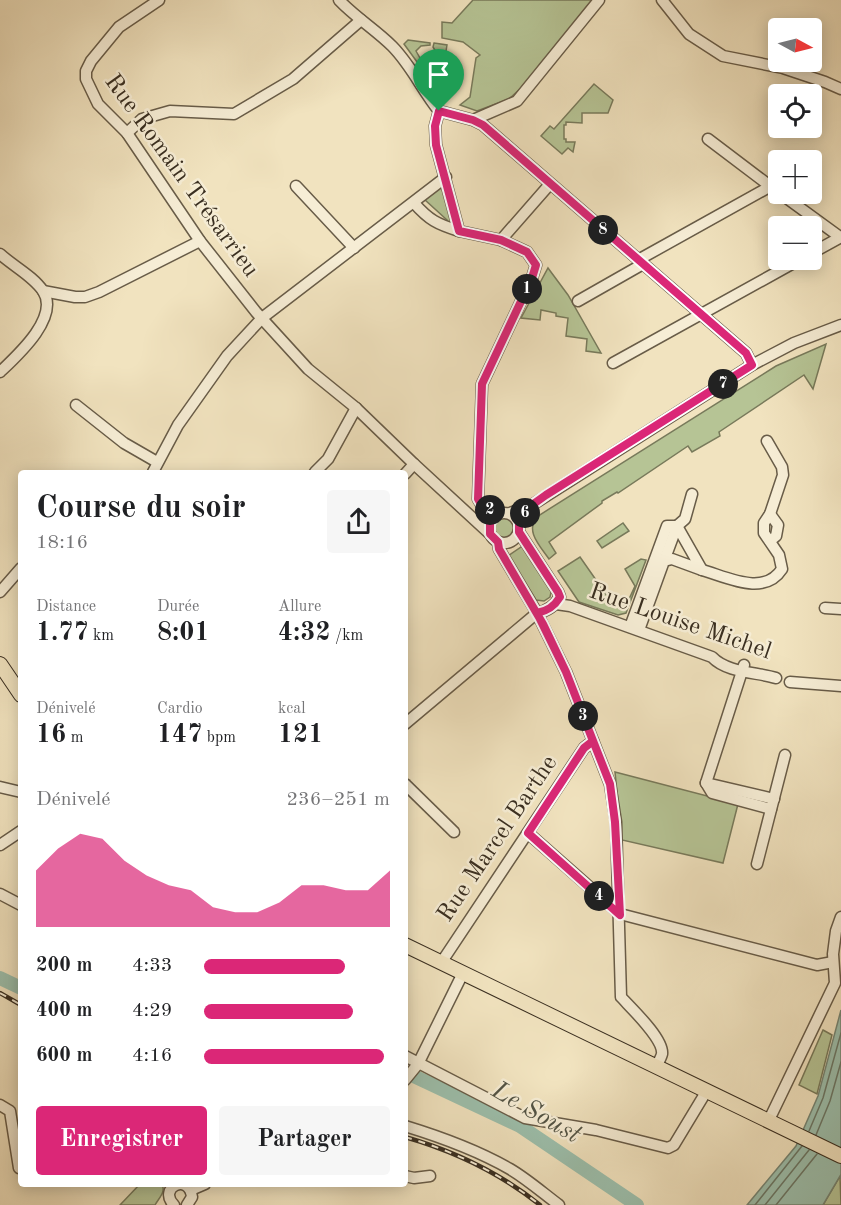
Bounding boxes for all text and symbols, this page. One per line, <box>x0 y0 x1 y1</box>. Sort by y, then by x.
north arrow <box>768 18 822 72</box>
map controls <box>768 18 822 270</box>
pin <box>413 49 464 111</box>
icon: arrive <box>422 58 455 91</box>
street label: Rue Romain Trésarrieu <box>100 70 263 282</box>
button: locate <box>768 84 822 138</box>
button: + <box>768 150 822 204</box>
pin: 8 <box>588 215 618 245</box>
button: − <box>768 216 822 270</box>
text: 8 <box>598 222 608 238</box>
pin: 1 <box>512 274 542 304</box>
text: 1 <box>522 281 532 297</box>
pin: 7 <box>708 369 738 399</box>
text: 7 <box>718 376 728 392</box>
button: share <box>327 490 390 553</box>
text: Course du soir <box>36 492 246 525</box>
pin: 2 <box>475 495 505 525</box>
pin: 6 <box>510 498 540 528</box>
text: 2 <box>485 502 495 518</box>
text: 6 <box>520 505 530 521</box>
text: 18:16 <box>36 533 88 553</box>
street label: Rue Louise Michel <box>586 580 774 664</box>
text: Distance <box>36 599 96 615</box>
text: Durée <box>157 599 199 615</box>
text: Allure <box>278 599 321 615</box>
text: 1.77 <box>36 620 89 646</box>
text: 8:01 <box>157 620 210 646</box>
text: 4:32 <box>278 620 331 646</box>
text: km <box>89 628 114 644</box>
text: /km <box>331 628 363 644</box>
text: Dénivelé <box>36 701 96 717</box>
text: Cardio <box>157 701 203 717</box>
text: kcal <box>278 701 306 717</box>
pin: 3 <box>568 701 598 731</box>
text: 3 <box>578 708 588 724</box>
text: 16 <box>36 722 66 748</box>
text: 147 <box>157 722 202 748</box>
text: 121 <box>278 722 323 748</box>
text: m <box>66 730 83 746</box>
text: bpm <box>202 730 236 746</box>
street label: Rue Marcel Barthe <box>434 751 562 927</box>
text: Dénivelé <box>36 790 110 810</box>
text: 236–251 m <box>287 790 390 810</box>
pin: 4 <box>584 881 614 911</box>
text: 4 <box>594 888 604 904</box>
text: 200 m <box>36 956 92 976</box>
text: 4:33 <box>132 956 172 976</box>
text: 400 m <box>36 1001 92 1021</box>
text: 4:29 <box>132 1001 172 1021</box>
text: 600 m <box>36 1046 92 1066</box>
text: 4:16 <box>132 1046 172 1066</box>
water label: Le Soust <box>486 1077 585 1149</box>
button: Enregistrer <box>36 1106 207 1175</box>
button: Partager <box>219 1106 390 1175</box>

